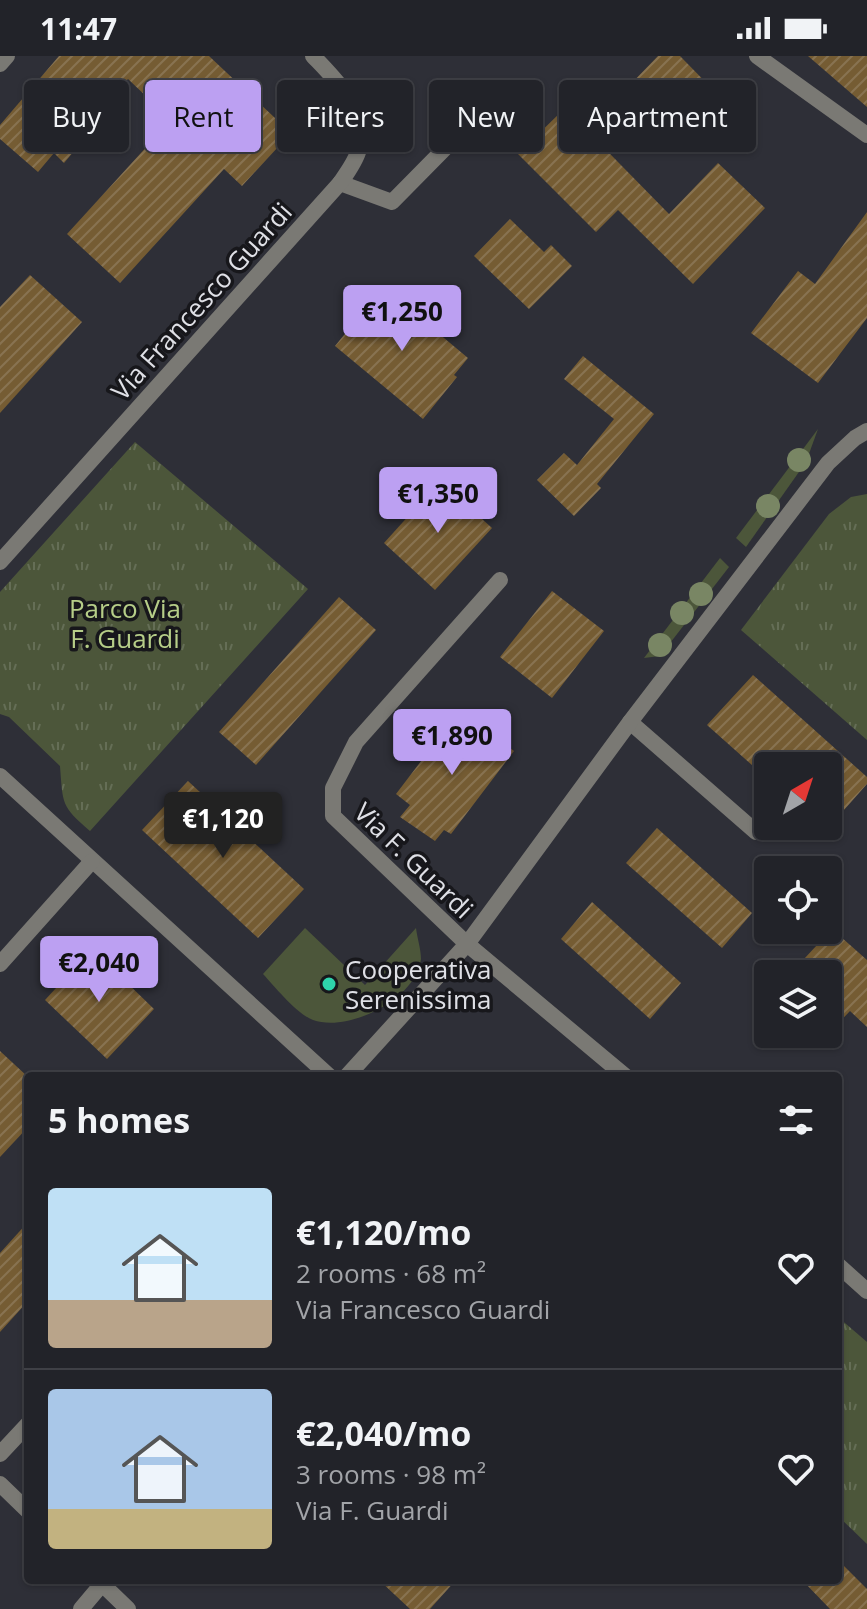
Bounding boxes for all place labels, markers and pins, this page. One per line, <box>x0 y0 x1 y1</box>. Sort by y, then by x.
pin: €1,250 <box>337 285 467 353</box>
pin: €1,350 <box>373 467 503 535</box>
pin: €1,890 <box>387 709 517 777</box>
pin: €1,120 <box>158 792 288 860</box>
pin: €2,040 <box>34 936 164 1004</box>
place label: Cooperativa Serenissima <box>345 951 492 1017</box>
marker: Cooperativa Serenissima <box>320 975 338 993</box>

